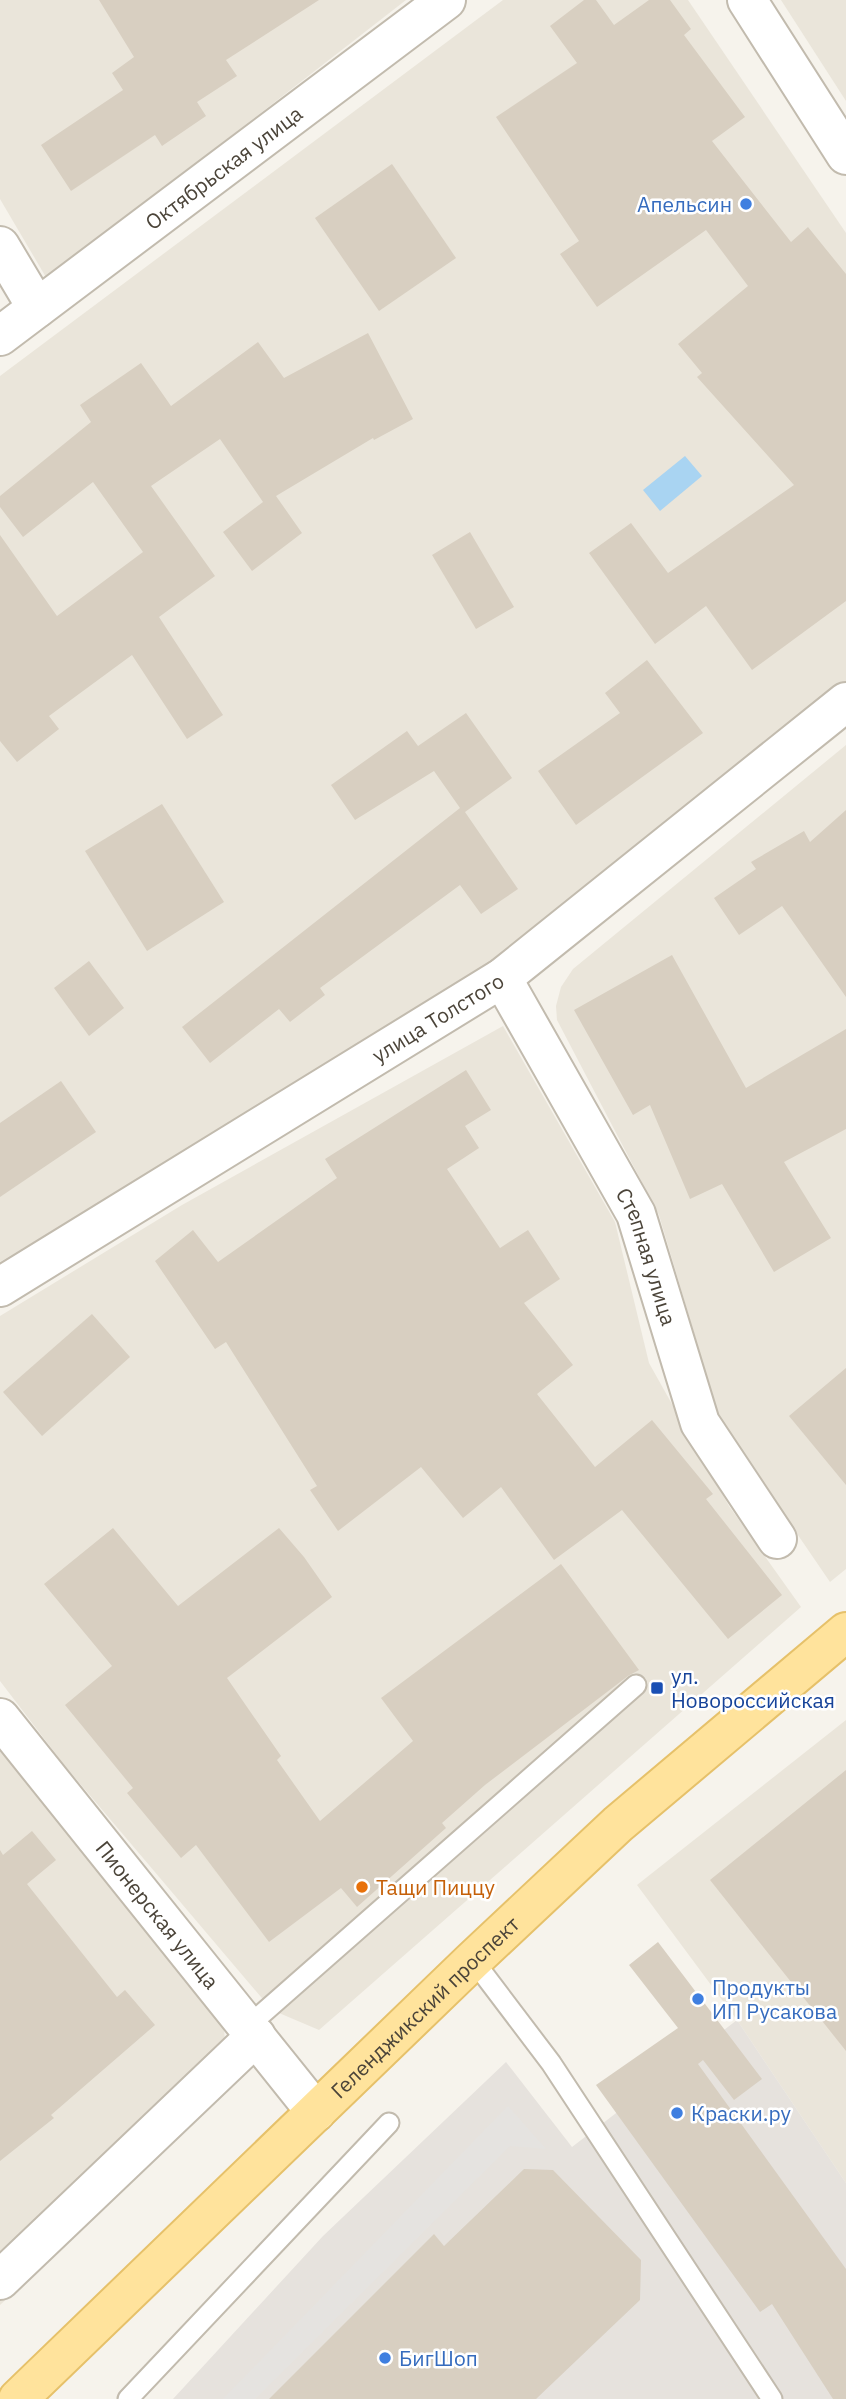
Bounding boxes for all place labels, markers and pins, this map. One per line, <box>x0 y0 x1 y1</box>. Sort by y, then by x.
place label: Апельсин <box>637 190 732 218</box>
marker: Апельсин <box>738 196 754 212</box>
place label: ул. Новороссийская <box>671 1662 835 1714</box>
marker: ул. Новороссийская <box>649 1680 665 1696</box>
place label: Тащи Пиццу <box>376 1873 495 1901</box>
marker: Тащи Пиццу <box>354 1879 370 1895</box>
place label: Продукты ИП Русакова <box>712 1973 837 2025</box>
marker: Продукты ИП Русакова <box>690 1991 706 2007</box>
place label: Краски.ру <box>691 2099 792 2127</box>
marker: Краски.ру <box>669 2105 685 2121</box>
place label: БигШоп <box>399 2344 478 2372</box>
marker: БигШоп <box>377 2350 393 2366</box>

